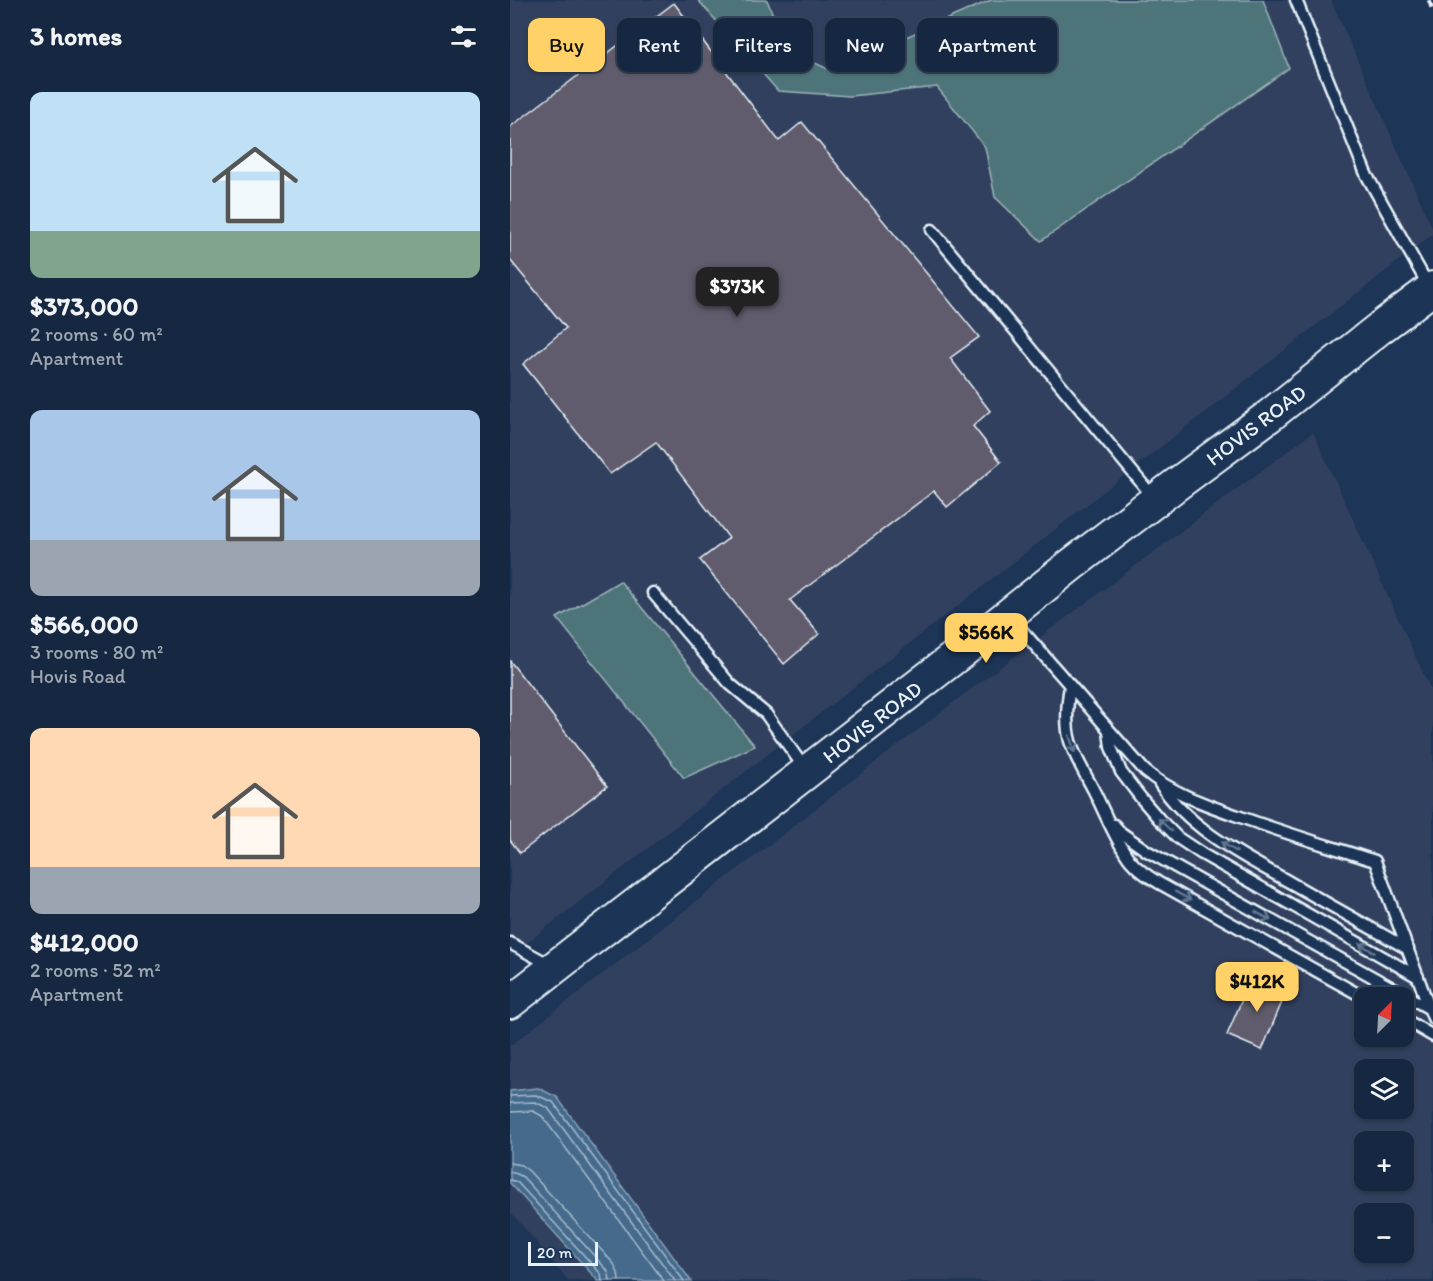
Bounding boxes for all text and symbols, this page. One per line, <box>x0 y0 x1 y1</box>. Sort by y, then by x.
chip: Buy <box>528 18 605 72</box>
chip: Rent <box>617 18 701 72</box>
chip: Filters <box>713 18 813 72</box>
chip: New <box>825 18 905 72</box>
chip: Apartment <box>917 18 1057 72</box>
text: 3 homes <box>30 20 122 52</box>
icon: filters <box>447 20 480 53</box>
icon: home <box>201 131 309 239</box>
pin: $373K <box>695 267 779 318</box>
text: $373K <box>710 274 764 298</box>
text: $373,000 <box>30 290 139 322</box>
text: 2 rooms · 60 m² <box>30 322 163 346</box>
text: Apartment <box>30 346 123 370</box>
street label: HOVIS ROAD <box>1201 379 1311 471</box>
icon: home <box>201 449 309 557</box>
text: $566,000 <box>30 608 139 640</box>
pin: $566K <box>944 613 1028 664</box>
text: $566K <box>959 620 1013 644</box>
text: 3 rooms · 80 m² <box>30 640 163 664</box>
text: Hovis Road <box>30 664 126 688</box>
street label: HOVIS ROAD <box>818 676 926 768</box>
one-way arrow <box>1067 734 1078 753</box>
icon: home <box>201 767 309 875</box>
one-way arrow <box>1157 818 1172 833</box>
one-way arrow <box>1221 840 1238 852</box>
one-way arrow <box>1174 890 1191 902</box>
one-way arrow <box>1254 910 1271 922</box>
text: $412,000 <box>30 926 139 958</box>
one-way arrow <box>1359 942 1376 954</box>
text: 2 rooms · 52 m² <box>30 958 161 982</box>
pin: $412K <box>1215 962 1299 1013</box>
text: $412K <box>1230 969 1284 993</box>
text: Apartment <box>30 982 123 1006</box>
north arrow <box>1354 987 1414 1047</box>
map controls <box>1354 987 1414 1263</box>
button: layers <box>1354 1059 1414 1119</box>
button: + <box>1354 1131 1414 1191</box>
button: − <box>1354 1203 1414 1263</box>
scale bar <box>528 1239 598 1266</box>
text: 20 m <box>537 1243 572 1262</box>

